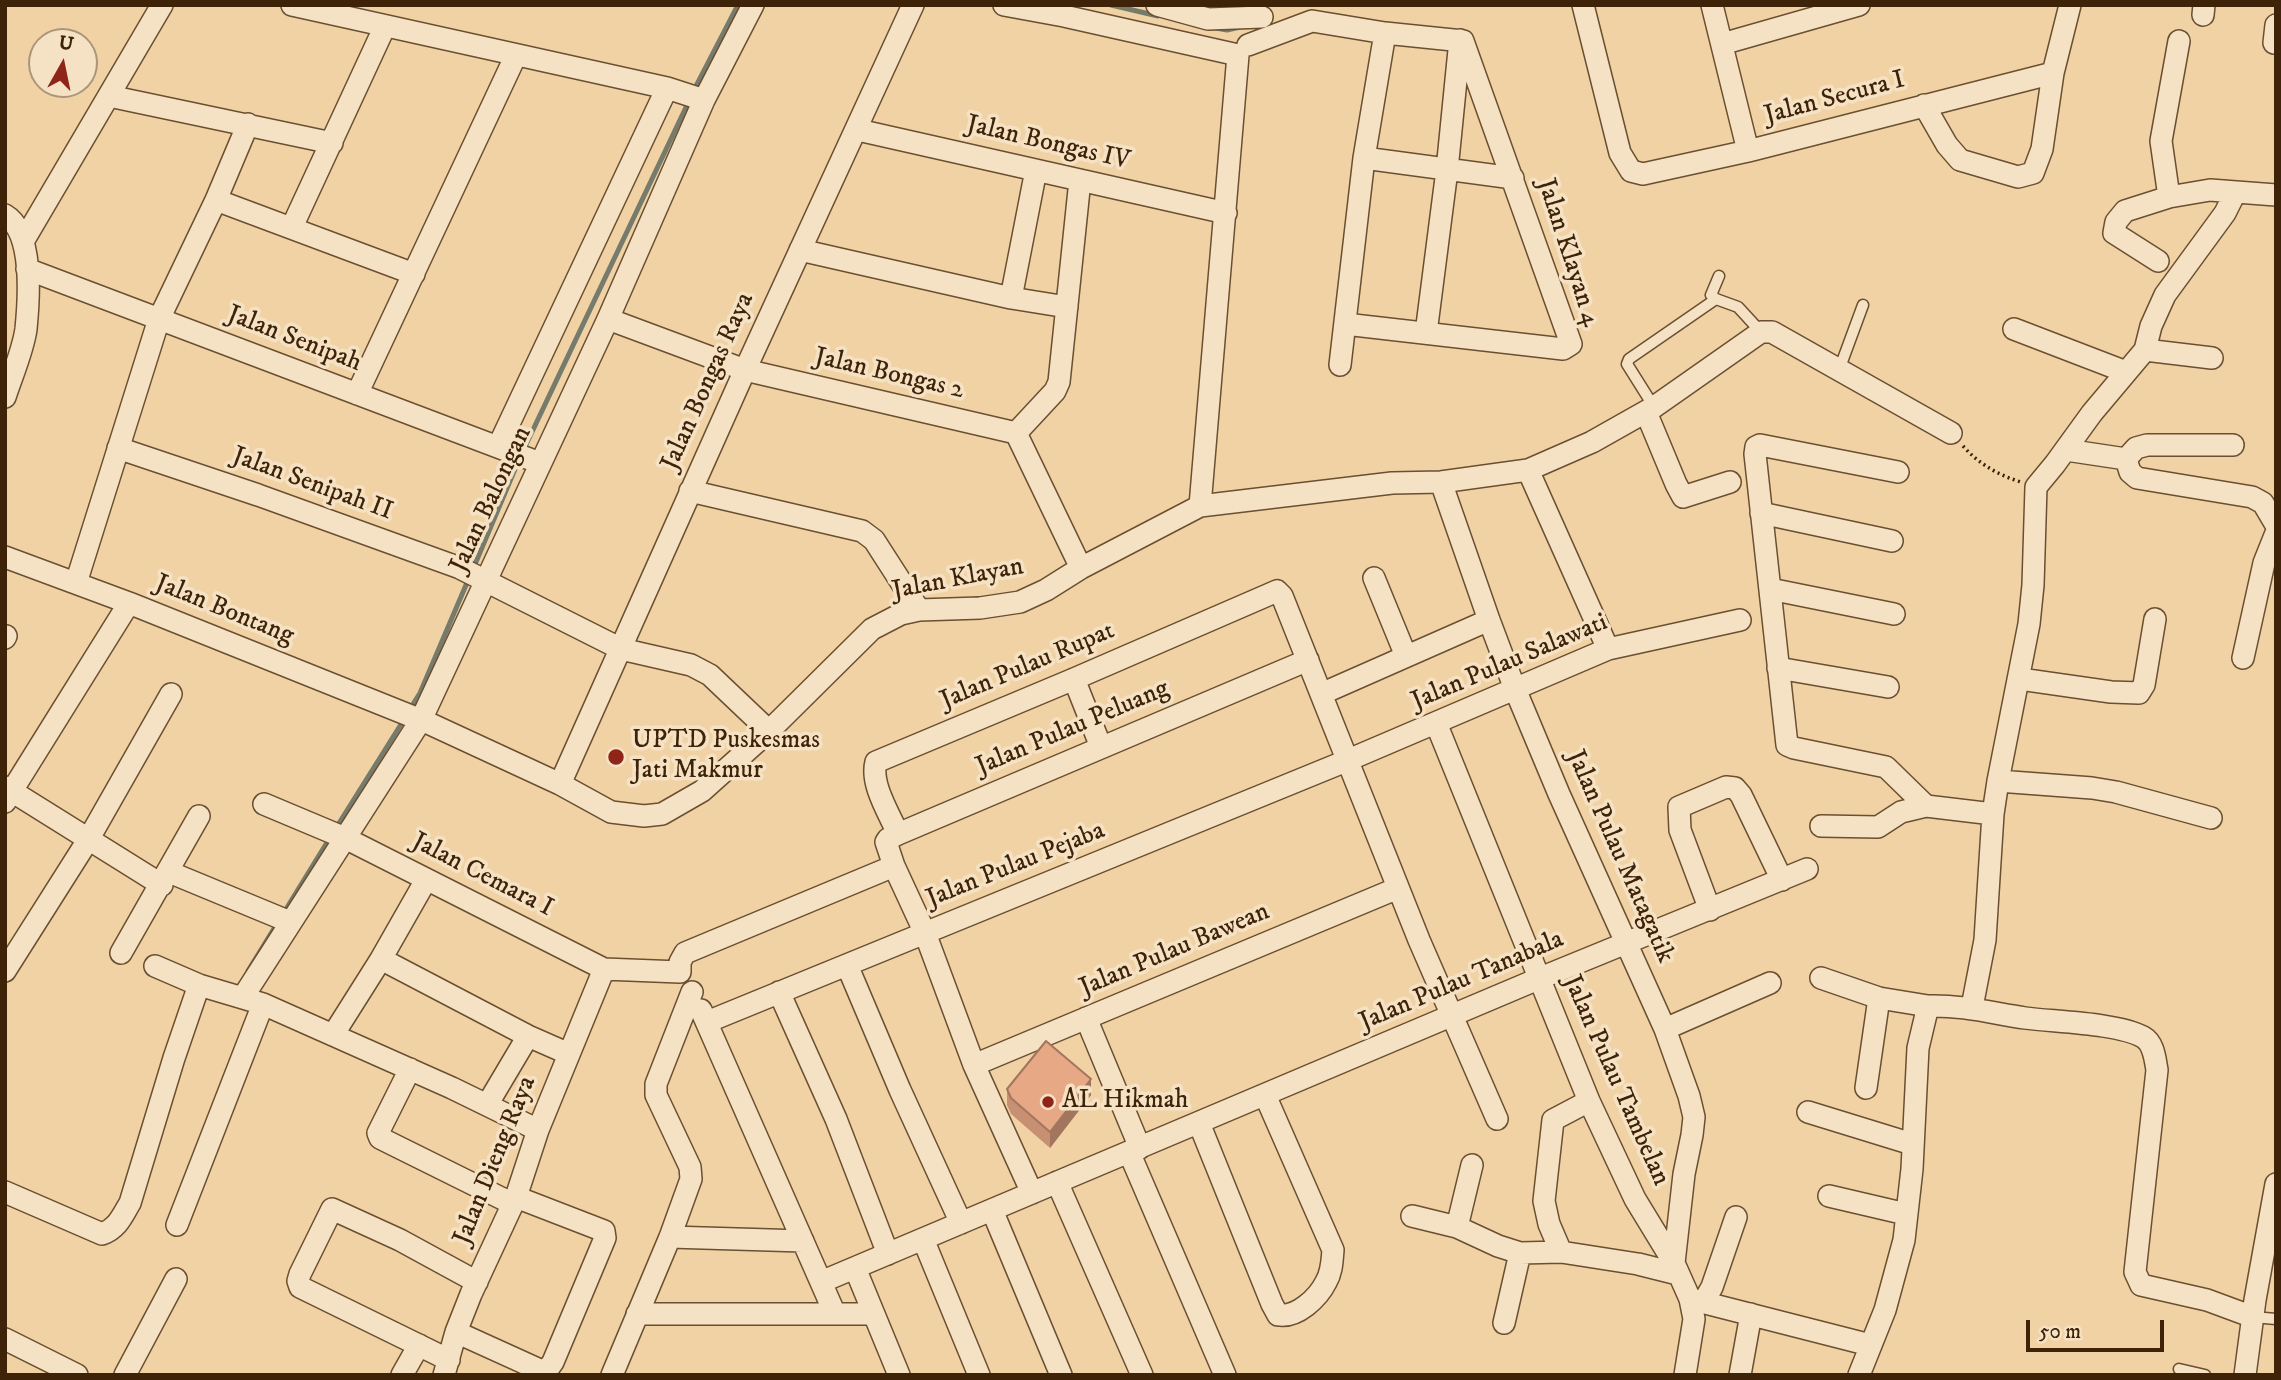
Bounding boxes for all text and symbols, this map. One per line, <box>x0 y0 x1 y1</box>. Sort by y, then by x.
north arrow <box>28 28 98 98</box>
text: U <box>57 31 75 56</box>
street label: Jalan Secura I <box>1761 65 1909 133</box>
street label: Jalan Bongas IV <box>963 110 1133 178</box>
street label: Jalan Klayan 4 <box>1528 175 1606 331</box>
street label: Jalan Bongas Raya <box>656 288 762 476</box>
street label: Jalan Senipah <box>222 300 366 380</box>
street label: Jalan Bongas 2 <box>811 343 967 407</box>
street label: Jalan Balongan <box>445 422 539 578</box>
street label: Jalan Senipah II <box>228 442 396 528</box>
street label: Jalan Klayan <box>890 552 1026 608</box>
street label: Jalan Bontang <box>150 569 298 653</box>
street label: Jalan Pulau Salawati <box>1407 608 1613 718</box>
street label: Jalan Pulau Rupat <box>936 616 1120 718</box>
street label: Jalan Pulau Peluang <box>972 674 1174 784</box>
place label: UPTD Puskesmas Jati Makmur <box>632 726 820 788</box>
street label: Jalan Pulau Matagatik <box>1558 746 1680 968</box>
marker: UPTD Puskesmas Jati Makmur <box>606 747 626 767</box>
street label: Jalan Pulau Pejaba <box>922 816 1110 916</box>
street label: Jalan Cemara I <box>406 827 558 925</box>
street label: Jalan Pulau Bawean <box>1076 897 1274 1005</box>
street label: Jalan Pulau Tanabala <box>1355 925 1569 1039</box>
street label: Jalan Pulau Tambelan <box>1555 971 1675 1191</box>
street label: Jalan Dieng Raya <box>448 1072 544 1250</box>
place label: AL Hikmah <box>1062 1086 1189 1118</box>
marker: AL Hikmah <box>1040 1094 1056 1110</box>
scale bar <box>2029 1306 2167 1350</box>
text: 50 m <box>2039 1319 2081 1345</box>

